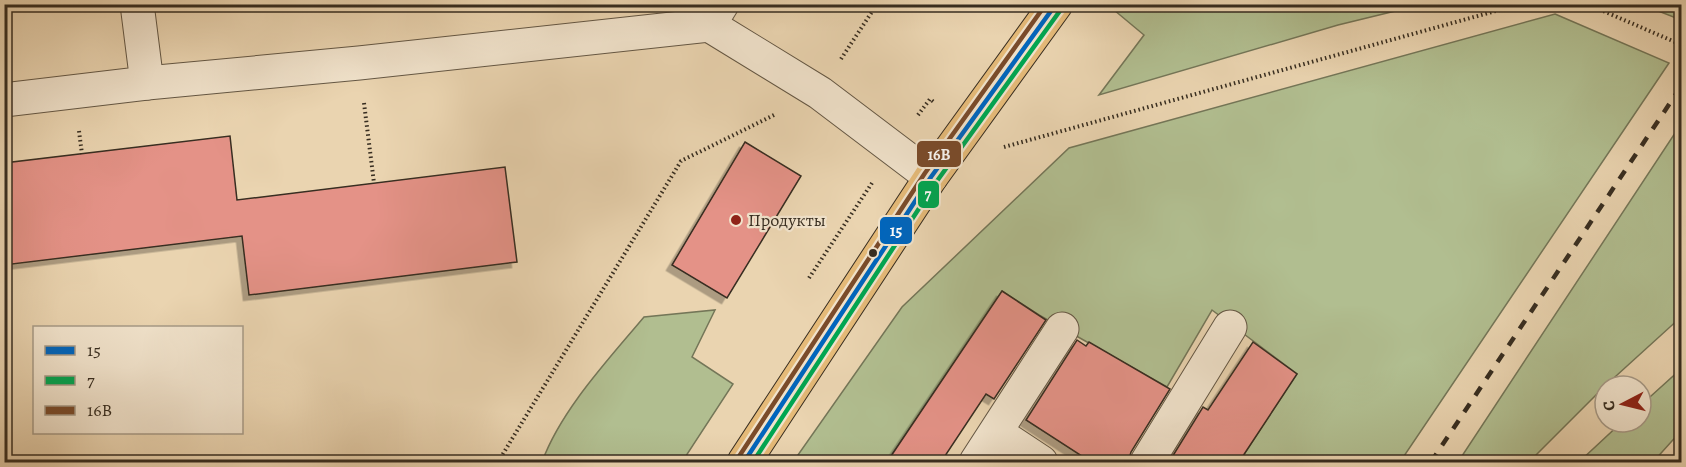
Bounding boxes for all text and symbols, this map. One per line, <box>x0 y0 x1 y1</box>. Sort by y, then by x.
line badge: 16В <box>916 140 962 168</box>
text: 16В <box>927 144 951 166</box>
line badge: 7 <box>917 180 940 209</box>
text: 7 <box>925 184 932 206</box>
place label: Продукты <box>748 208 826 232</box>
marker: Продукты <box>729 213 743 227</box>
line badge: 15 <box>879 216 913 245</box>
text: 15 <box>890 220 902 242</box>
unlabelled marker <box>867 247 879 259</box>
legend <box>33 326 243 434</box>
text: 15 <box>87 338 101 362</box>
text: 7 <box>87 368 95 392</box>
north arrow <box>1593 374 1653 434</box>
text: 16В <box>87 398 112 422</box>
text: С <box>1598 399 1621 412</box>

